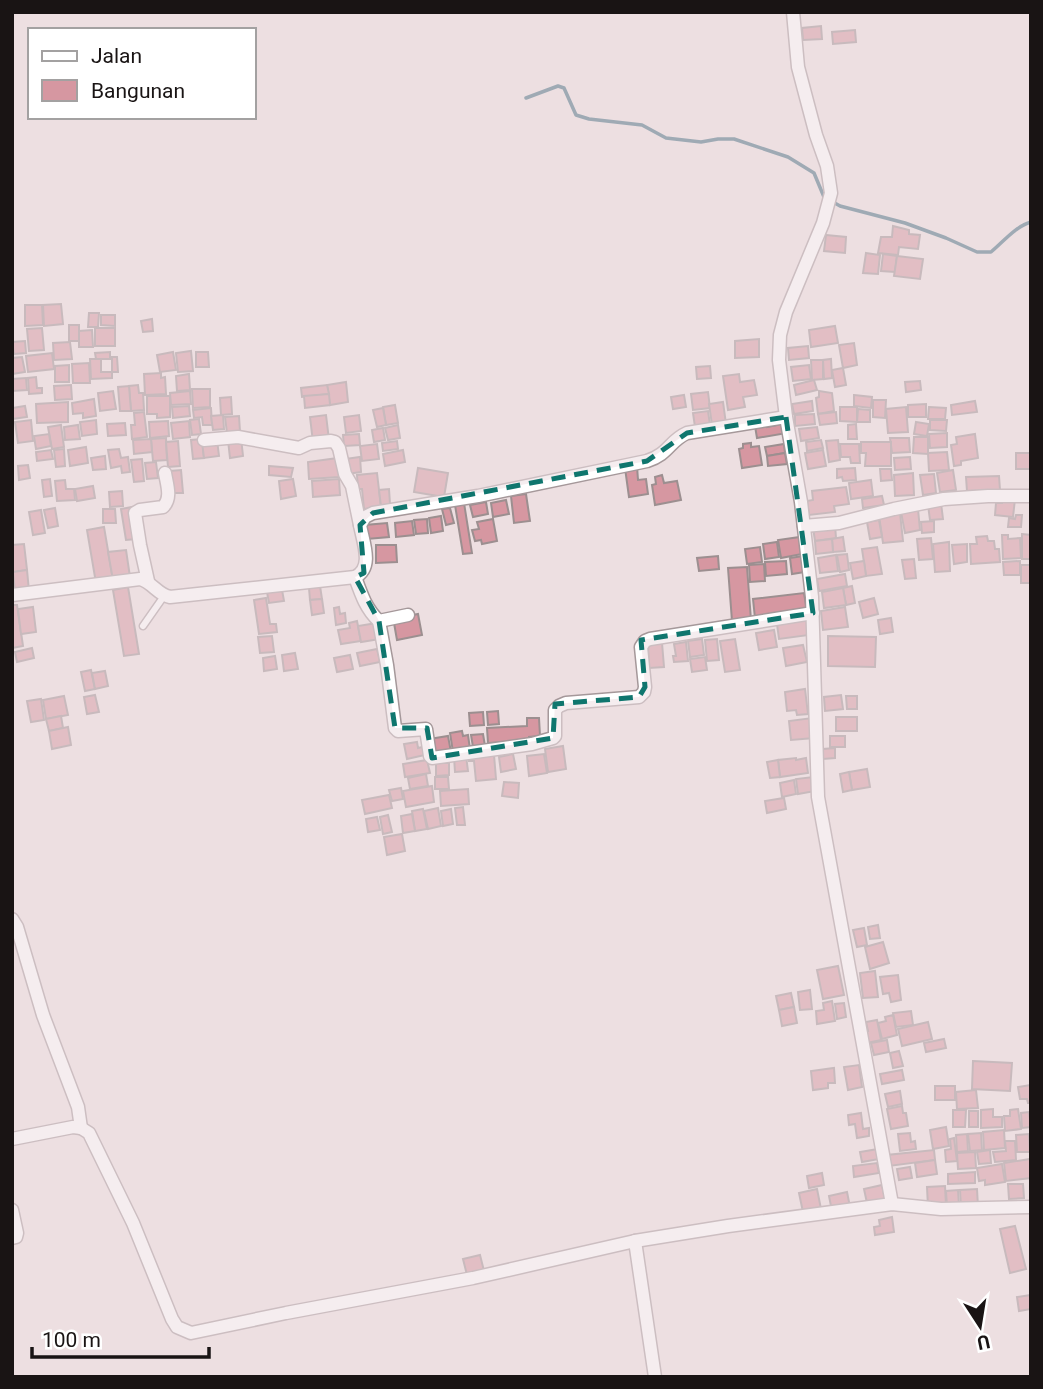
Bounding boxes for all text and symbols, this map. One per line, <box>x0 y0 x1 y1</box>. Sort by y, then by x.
legend <box>28 28 256 119</box>
text: Jalan <box>91 44 142 68</box>
text: Bangunan <box>91 79 185 103</box>
north arrow <box>945 1291 1015 1361</box>
scale bar <box>32 1316 208 1360</box>
text: 100 m <box>42 1328 101 1352</box>
text: U <box>975 1330 992 1355</box>

